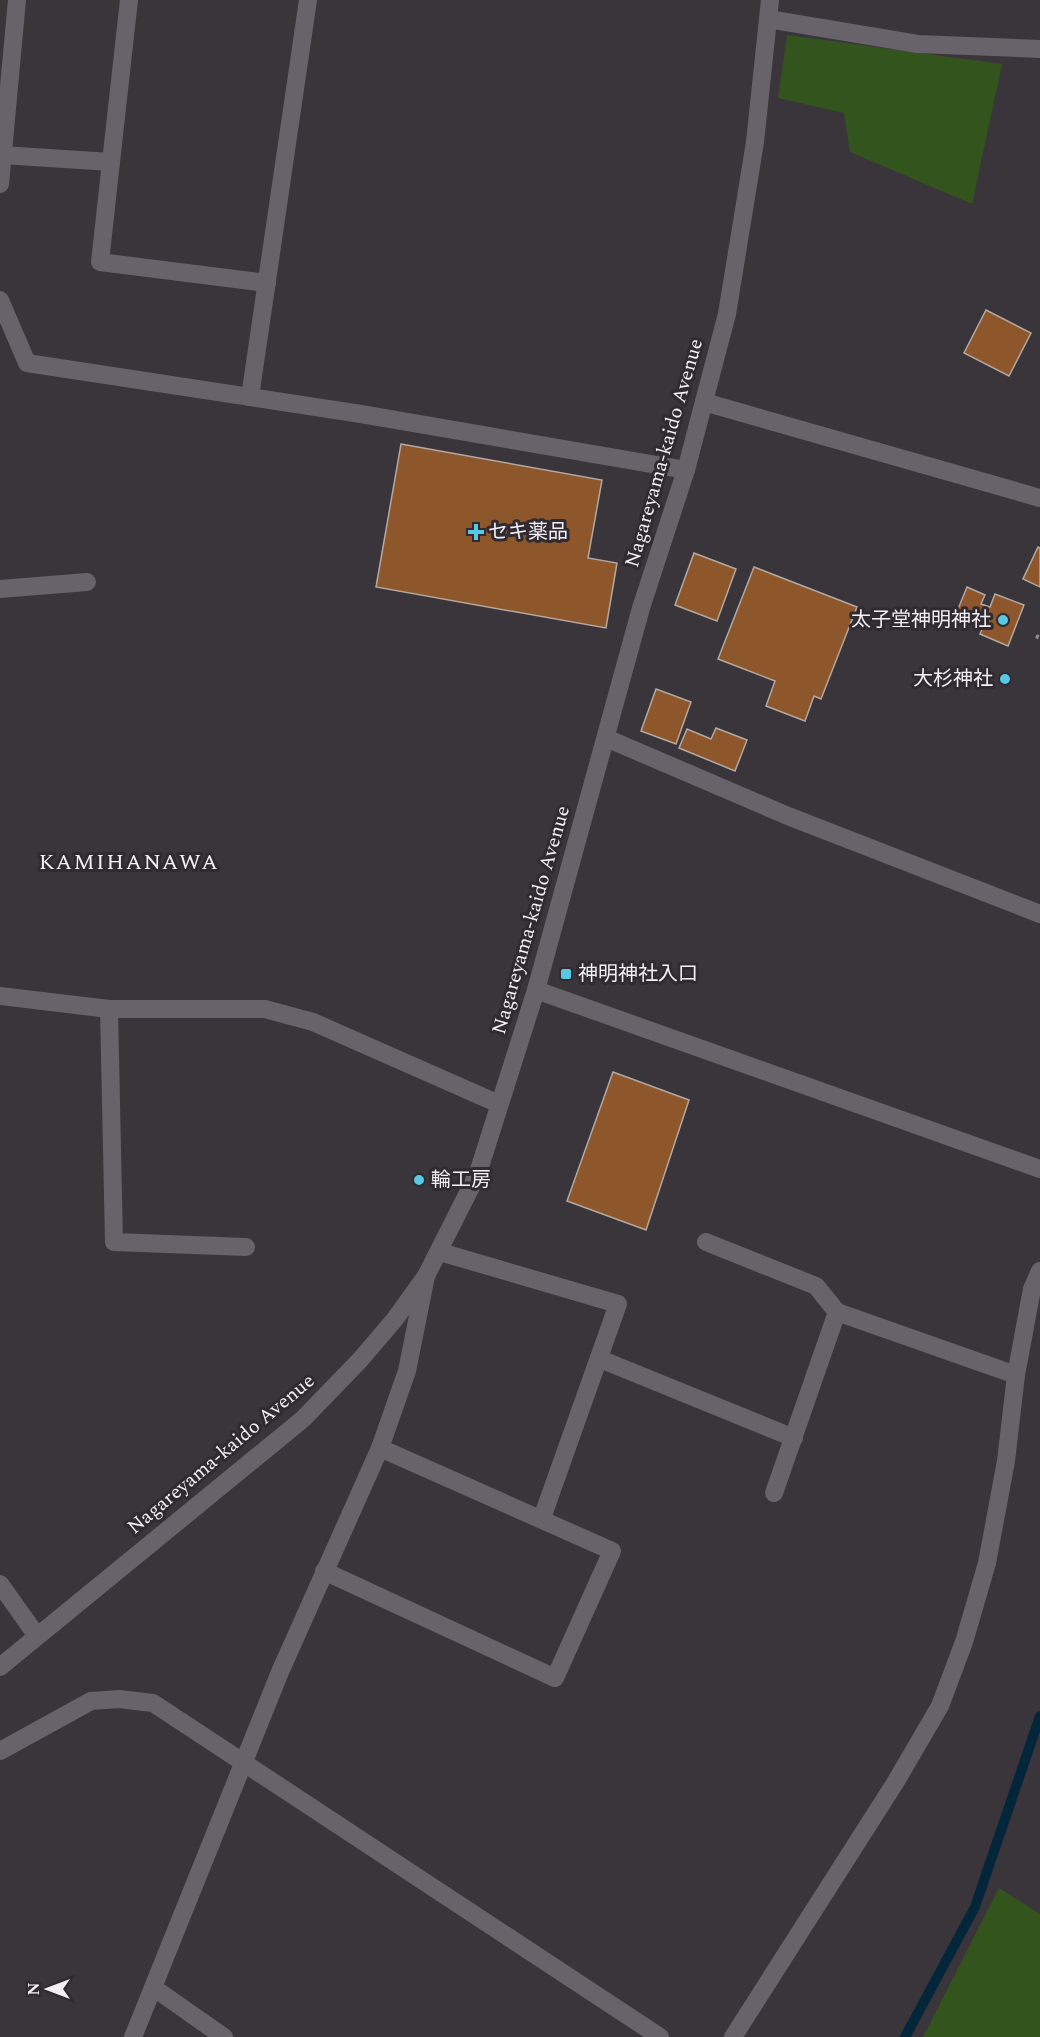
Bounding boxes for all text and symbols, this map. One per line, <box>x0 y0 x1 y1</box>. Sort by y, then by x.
street label: Nagareyama-kaido Avenue <box>617 335 711 571</box>
place label: セキ薬品 <box>488 517 568 547</box>
marker: セキ薬品 <box>469 525 483 539</box>
place label: 太子堂神明神社 <box>851 605 991 635</box>
marker: 太子堂神明神社 <box>996 613 1010 627</box>
place label: 大杉神社 <box>913 664 993 694</box>
marker: 大杉神社 <box>998 672 1012 686</box>
street label: Nagareyama-kaido Avenue <box>484 802 578 1038</box>
district label: KAMIHANAWA <box>39 846 219 879</box>
place label: 神明神社入口 <box>578 959 698 989</box>
marker: 神明神社入口 <box>559 967 573 981</box>
place label: 輪工房 <box>431 1165 491 1195</box>
marker: 輪工房 <box>412 1173 426 1187</box>
street label: Nagareyama-kaido Avenue <box>121 1366 321 1542</box>
north arrow <box>18 1959 78 2019</box>
text: N <box>22 1982 46 1996</box>

